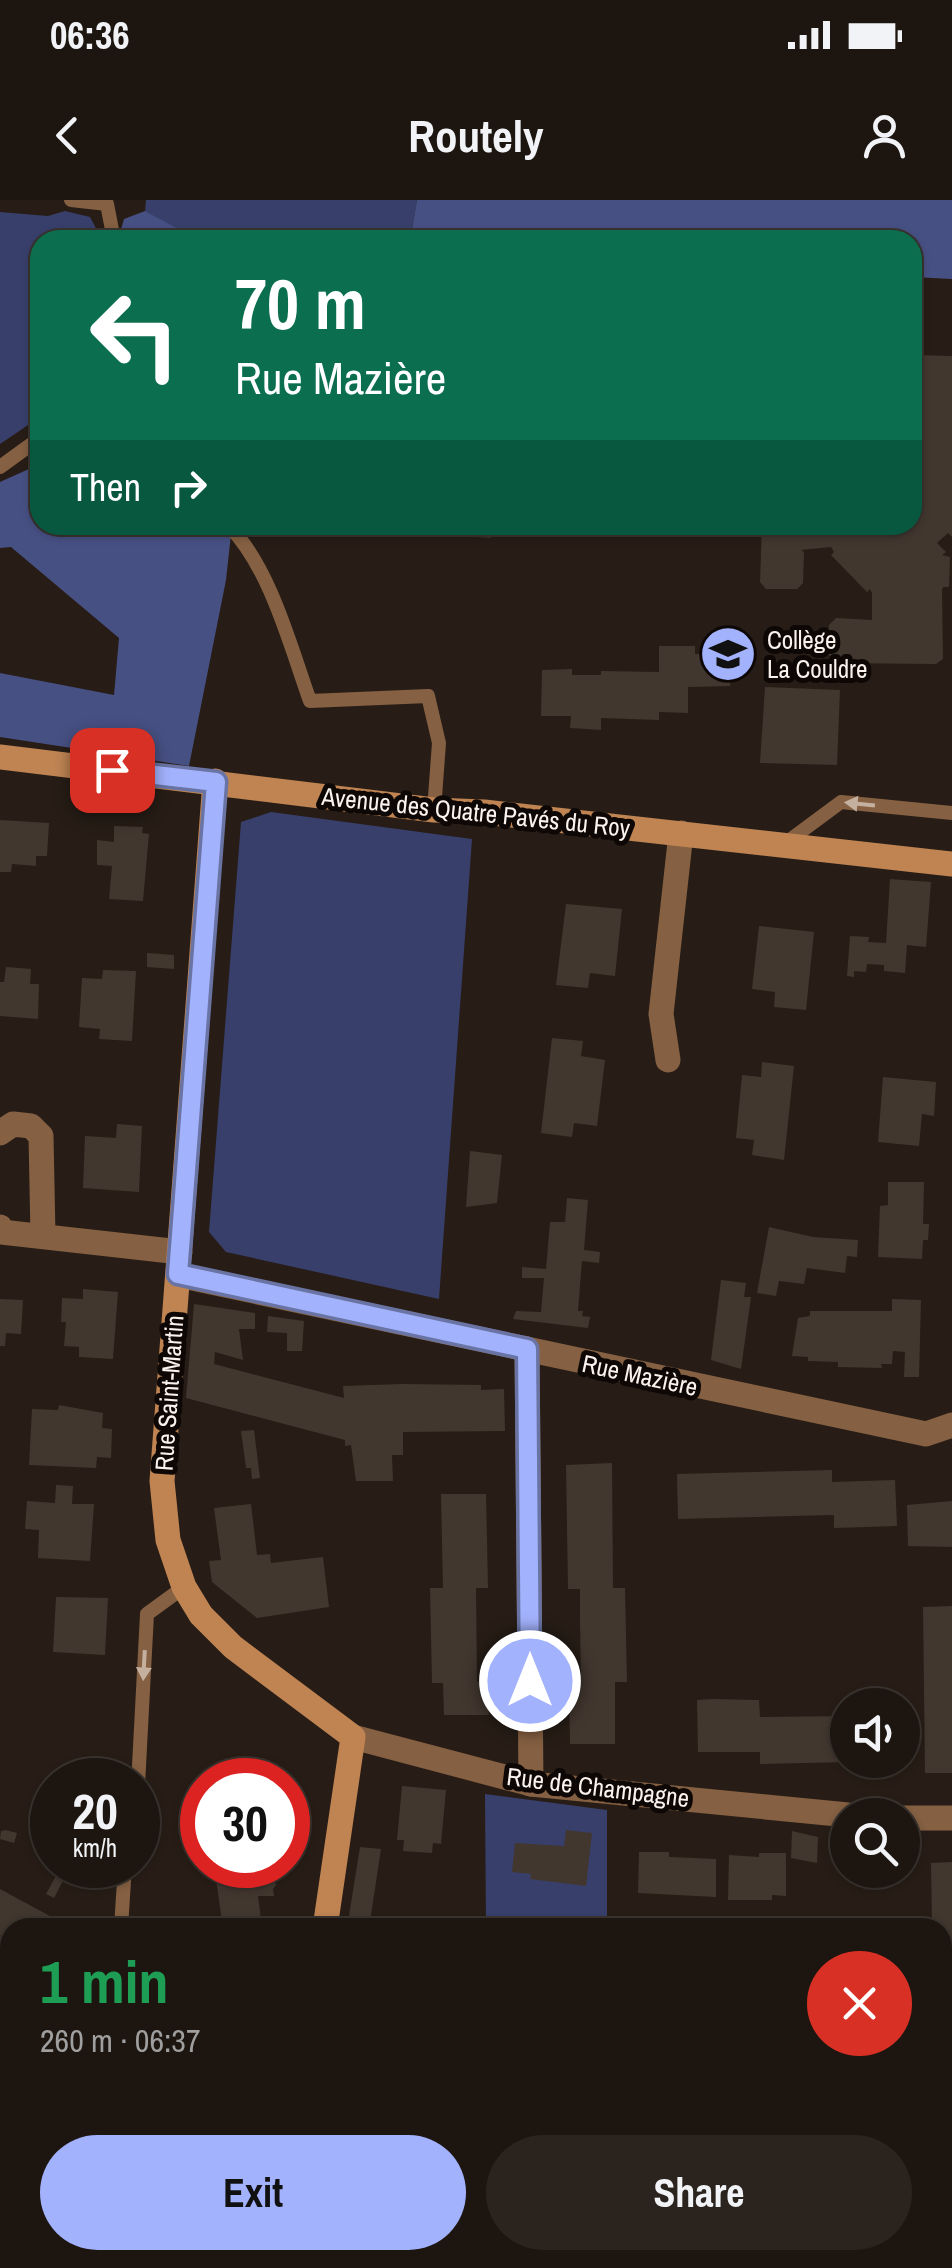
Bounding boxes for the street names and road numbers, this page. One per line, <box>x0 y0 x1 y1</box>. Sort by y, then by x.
street label: Avenue des Quatre Pavés du Roy <box>319 779 632 845</box>
street label: Rue Saint-Martin <box>147 1314 191 1472</box>
street label: Rue Mazière <box>579 1346 701 1404</box>
street label: Rue de Champagne <box>505 1759 691 1815</box>

